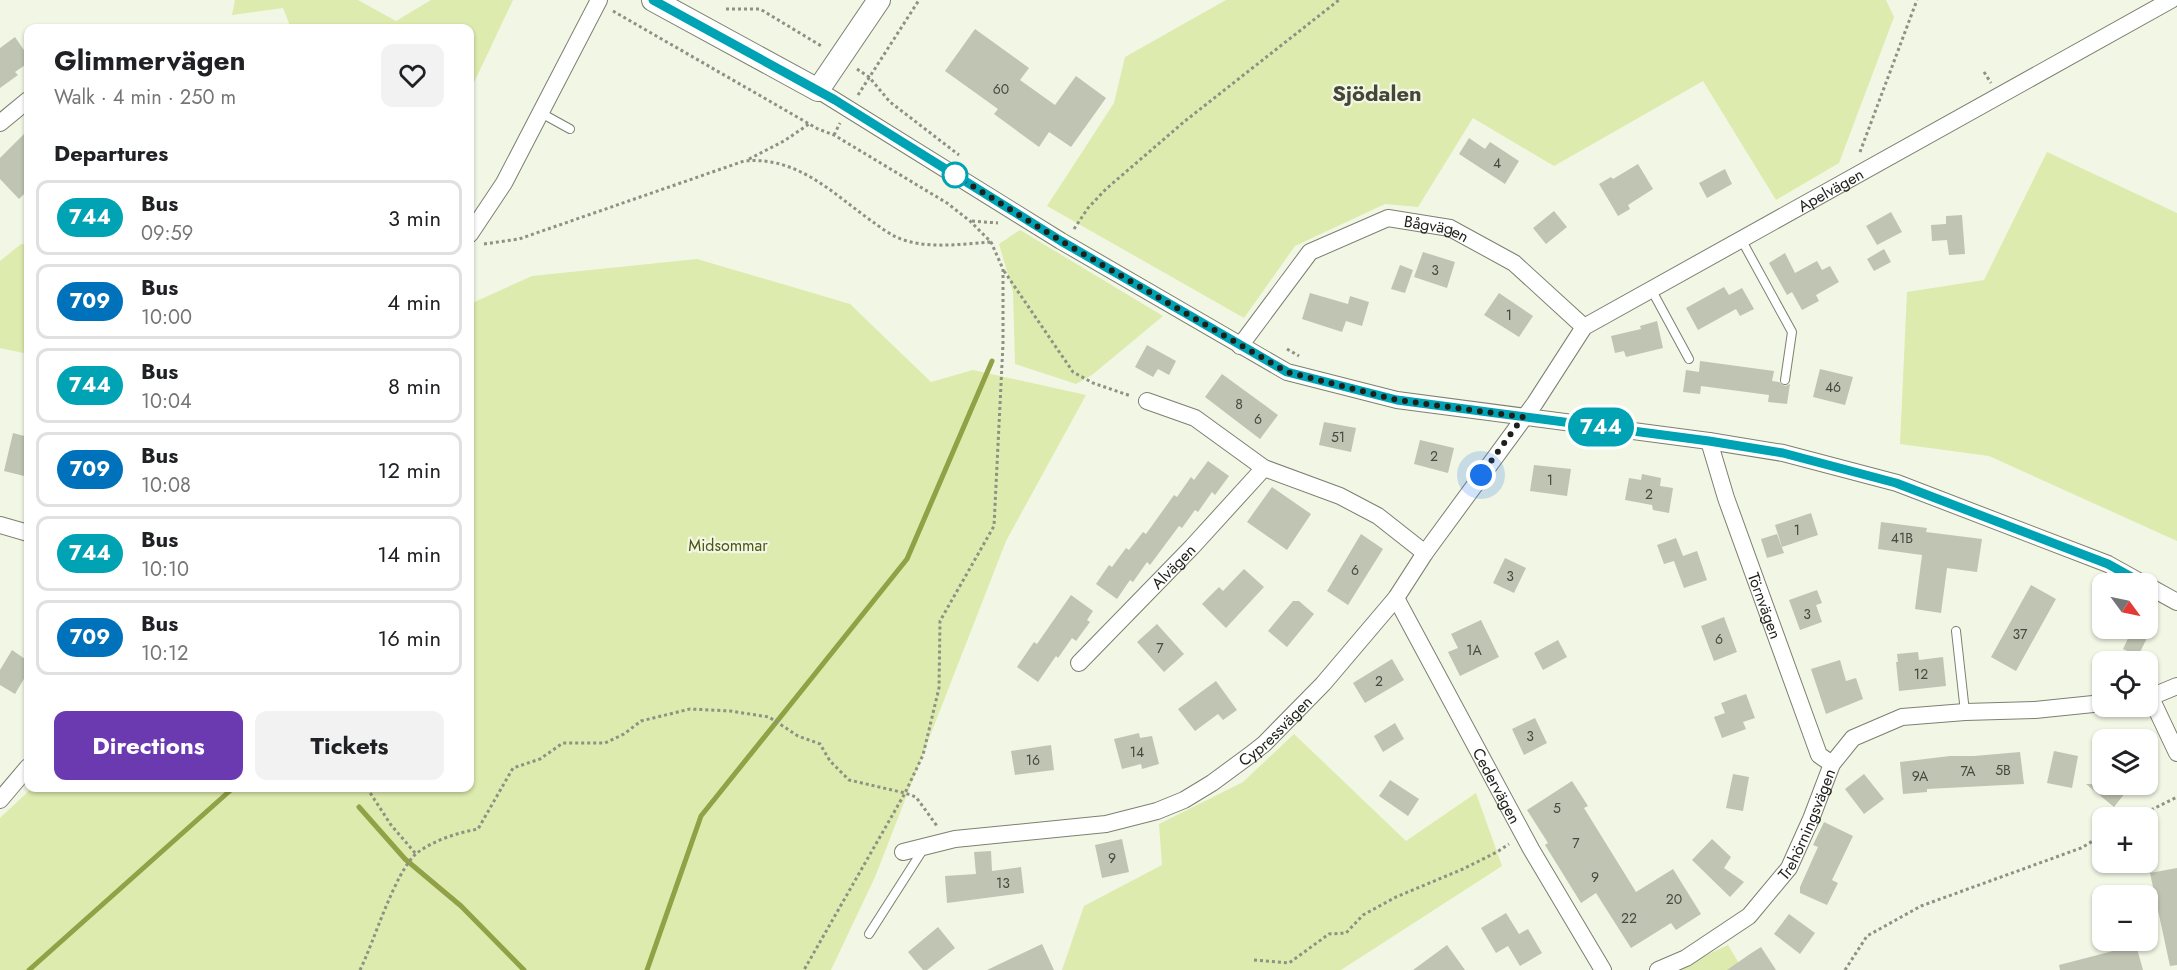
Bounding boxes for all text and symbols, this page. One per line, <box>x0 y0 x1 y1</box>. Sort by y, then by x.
text: Glimmervägen <box>54 40 246 81</box>
button: heart <box>381 44 444 107</box>
district label: Sjödalen <box>1332 77 1422 109</box>
house number: 60 <box>993 79 1009 99</box>
text: Walk · 4 min · 250 m <box>54 83 236 112</box>
text: Departures <box>54 137 168 169</box>
house number: 4 <box>1493 153 1501 173</box>
unlabelled marker <box>942 162 968 188</box>
street label: Apelvägen <box>1793 162 1868 217</box>
text: Bus <box>141 187 178 219</box>
text: 744 <box>69 202 111 232</box>
text: 3 min <box>388 202 441 234</box>
street label: Bågvägen <box>1402 209 1473 248</box>
text: 09:59 <box>141 219 193 248</box>
house number: 3 <box>1431 260 1439 280</box>
text: Bus <box>141 271 178 303</box>
text: 709 <box>70 286 110 316</box>
text: 4 min <box>387 286 441 318</box>
text: 10:00 <box>141 303 192 332</box>
house number: 1 <box>1506 305 1512 325</box>
text: Bus <box>141 355 178 387</box>
text: 744 <box>69 370 111 400</box>
text: 8 min <box>388 370 441 402</box>
house number: 46 <box>1825 377 1841 397</box>
text: 10:04 <box>141 387 192 416</box>
house number: 8 <box>1235 394 1243 414</box>
line badge: 744 <box>1566 408 1636 446</box>
house number: 6 <box>1254 409 1262 429</box>
text: 744 <box>1580 412 1622 442</box>
house number: 51 <box>1331 427 1345 447</box>
text: Bus <box>141 439 178 471</box>
house number: 2 <box>1430 446 1438 466</box>
text: 709 <box>70 454 110 484</box>
text: 12 min <box>378 454 441 486</box>
your location <box>1466 460 1496 490</box>
house number: 1 <box>1547 470 1553 490</box>
text: 10:08 <box>141 471 191 500</box>
house number: 2 <box>1645 484 1653 504</box>
house number: 1 <box>1794 520 1800 540</box>
text: Bus <box>141 523 178 555</box>
house number: 41B <box>1891 528 1913 548</box>
park label: Midsommar <box>688 534 768 557</box>
text: 744 <box>69 538 111 568</box>
text: 14 min <box>377 538 441 570</box>
street label: Alvägen <box>1146 539 1201 594</box>
text: 10:10 <box>141 555 189 584</box>
house number: 6 <box>1351 560 1359 580</box>
house number: 3 <box>1506 566 1514 586</box>
street label: Törnvägen <box>1742 569 1788 642</box>
north arrow <box>2092 573 2158 639</box>
map controls <box>2092 573 2158 951</box>
house number: 3 <box>1803 604 1811 624</box>
text: Bus <box>141 607 178 639</box>
text: 709 <box>70 622 110 652</box>
text: 16 min <box>377 622 441 654</box>
house number: 37 <box>2013 624 2028 644</box>
house number: 6 <box>1715 629 1723 649</box>
house number: 7 <box>1156 638 1164 658</box>
text: 10:12 <box>141 639 188 668</box>
house number: 1A <box>1466 640 1483 660</box>
button: locate <box>2092 651 2158 717</box>
house number: 12 <box>1914 664 1928 684</box>
house number: 2 <box>1375 671 1383 691</box>
street label: Cypressvägen <box>1233 690 1317 771</box>
button: Directions <box>54 711 243 780</box>
button: Tickets <box>255 711 444 780</box>
house number: 3 <box>1526 726 1534 746</box>
button: layers <box>2092 729 2158 795</box>
house number: 14 <box>1130 742 1144 762</box>
street label: Cedervägen <box>1467 744 1527 828</box>
house number: 16 <box>1026 750 1040 770</box>
house number: 5B <box>1995 760 2011 780</box>
house number: 7A <box>1960 761 1976 781</box>
street label: Trehörningsvägen <box>1772 765 1841 885</box>
house number: 9A <box>1912 766 1929 786</box>
house number: 5 <box>1553 798 1561 818</box>
button: + <box>2092 807 2158 873</box>
house number: 7 <box>1572 833 1580 853</box>
house number: 9 <box>1108 848 1116 868</box>
house number: 9 <box>1591 867 1599 887</box>
house number: 13 <box>996 873 1010 893</box>
button: − <box>2092 885 2158 951</box>
house number: 20 <box>1666 889 1682 909</box>
house number: 22 <box>1621 908 1637 928</box>

